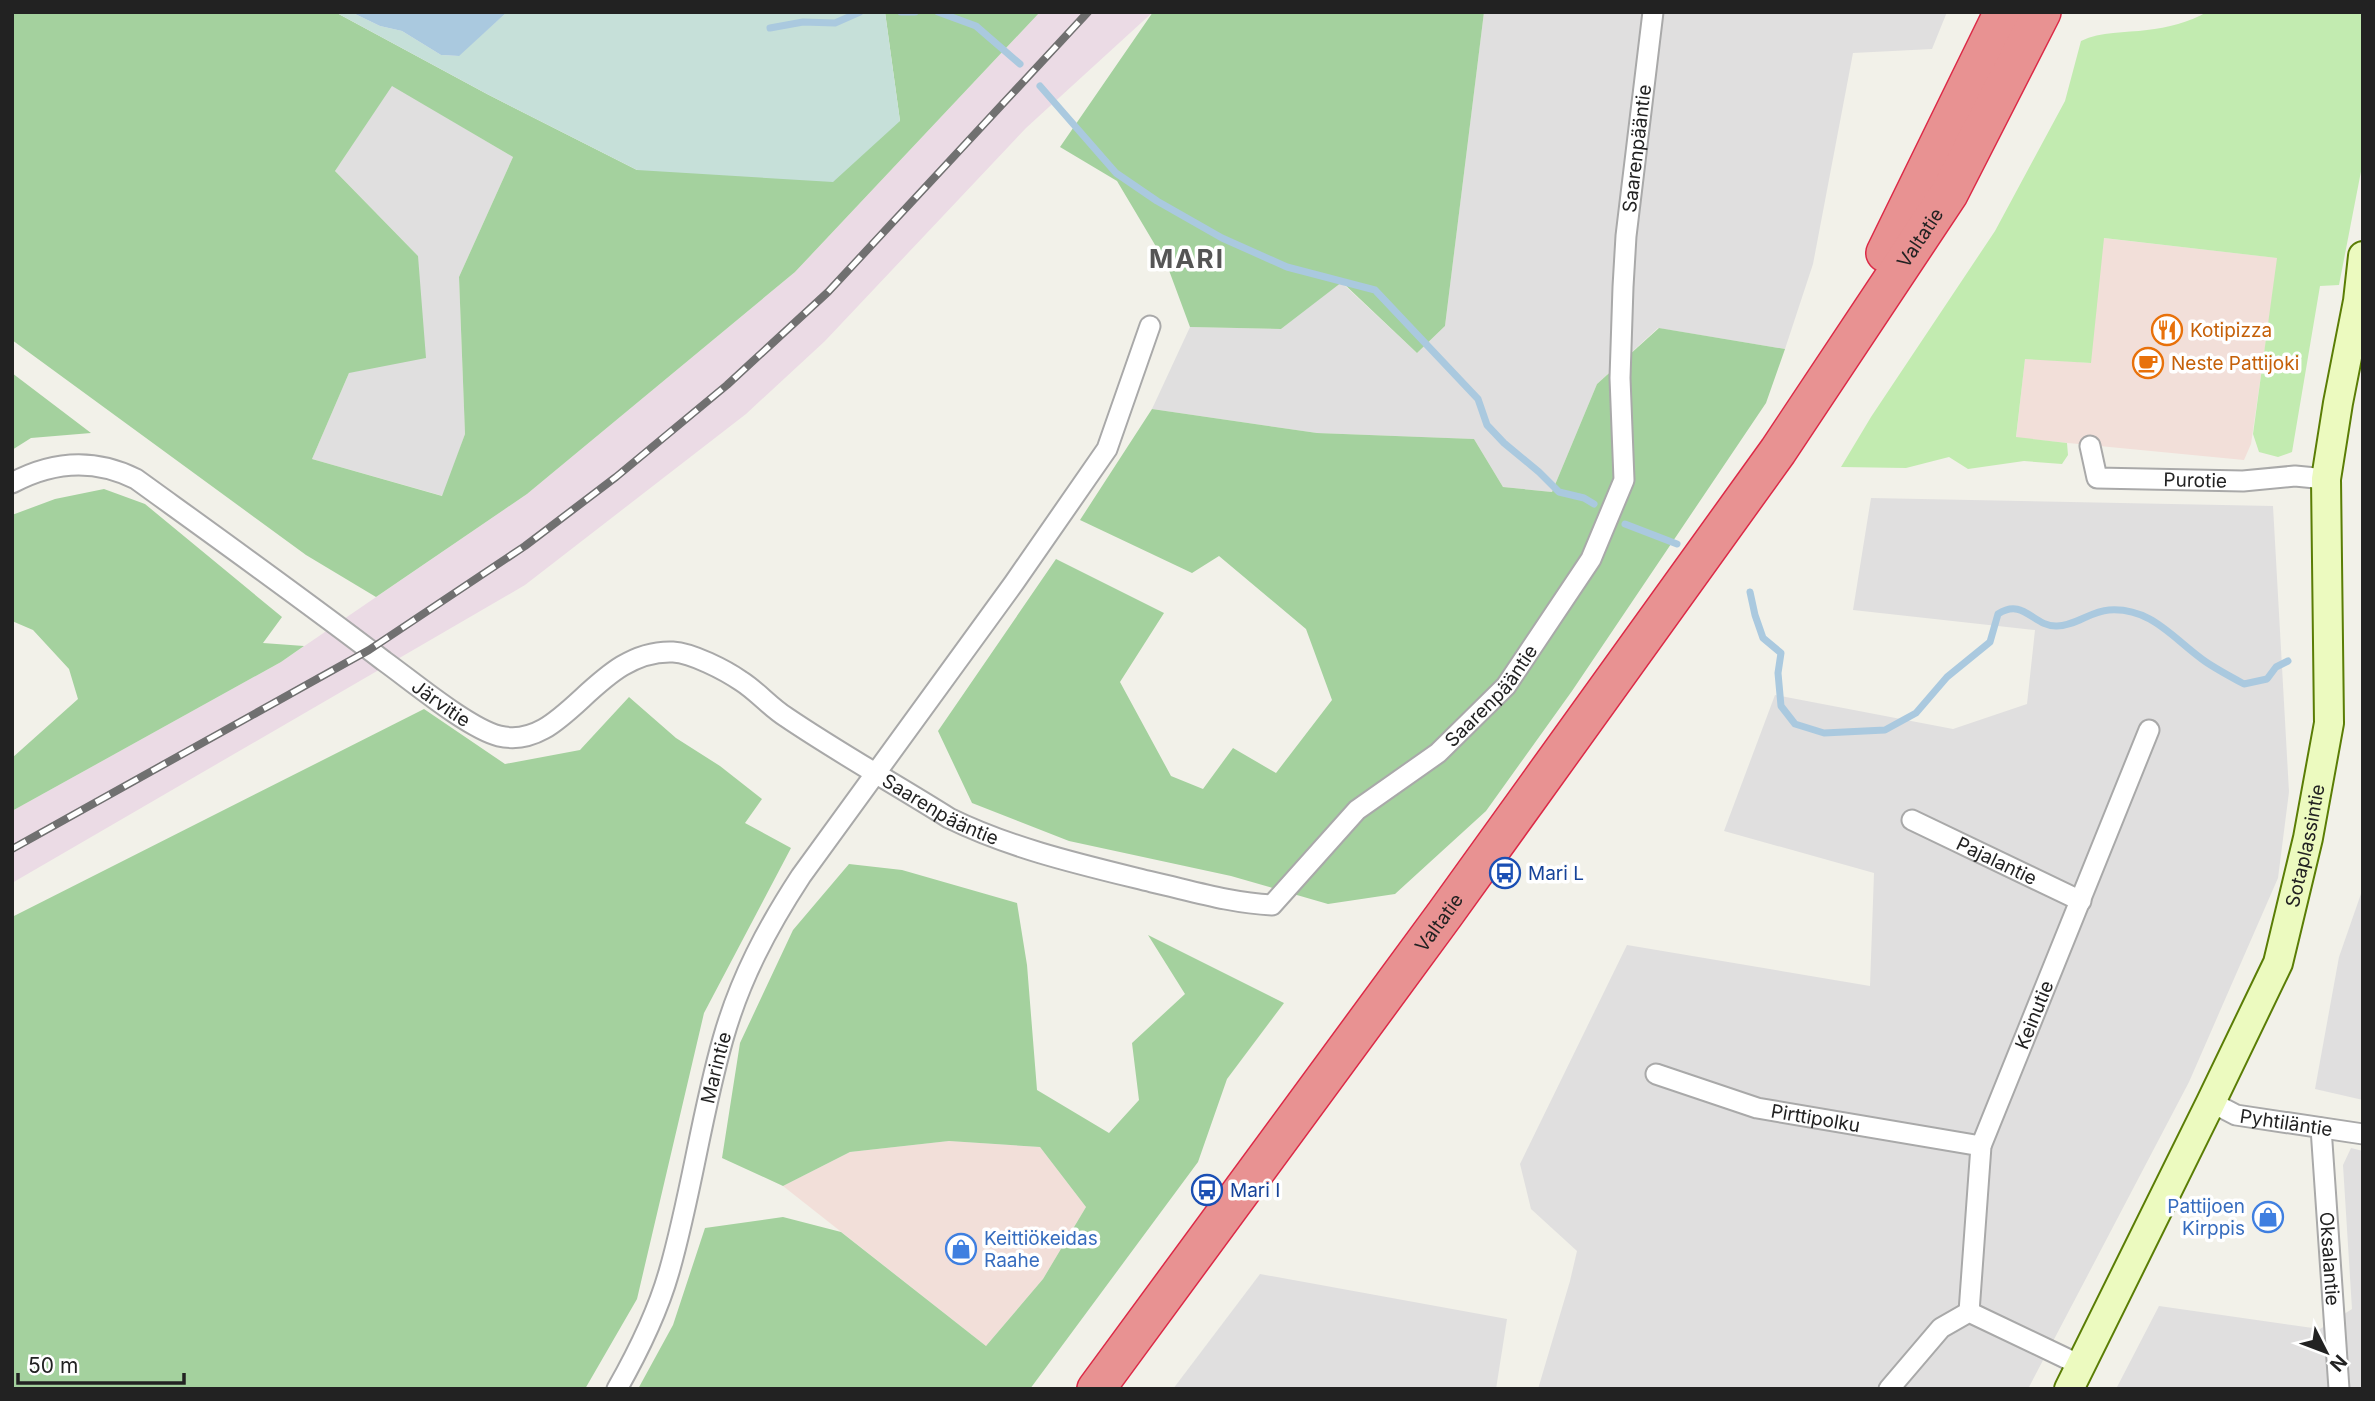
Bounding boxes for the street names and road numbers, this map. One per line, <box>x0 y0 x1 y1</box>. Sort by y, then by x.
street label: Saarenpääntie <box>1617 83 1656 214</box>
street label: Valtatie <box>1892 204 1948 272</box>
street label: Purotie <box>2163 468 2227 492</box>
street label: Saarenpääntie <box>1440 640 1542 751</box>
street label: Järvitie <box>407 674 475 732</box>
street label: Saarenpääntie <box>878 769 1002 850</box>
street label: Sotaplassintie <box>2280 782 2329 909</box>
street label: Pajalantie <box>1953 832 2041 890</box>
street label: Valtatie <box>1410 889 1468 956</box>
street label: Keinutie <box>2010 977 2058 1052</box>
street label: Marintie <box>696 1029 736 1106</box>
street label: Pirttipolku <box>1769 1099 1862 1137</box>
street label: Pyhtiläntie <box>2238 1104 2334 1141</box>
street label: Oksalantie <box>2315 1211 2345 1306</box>

